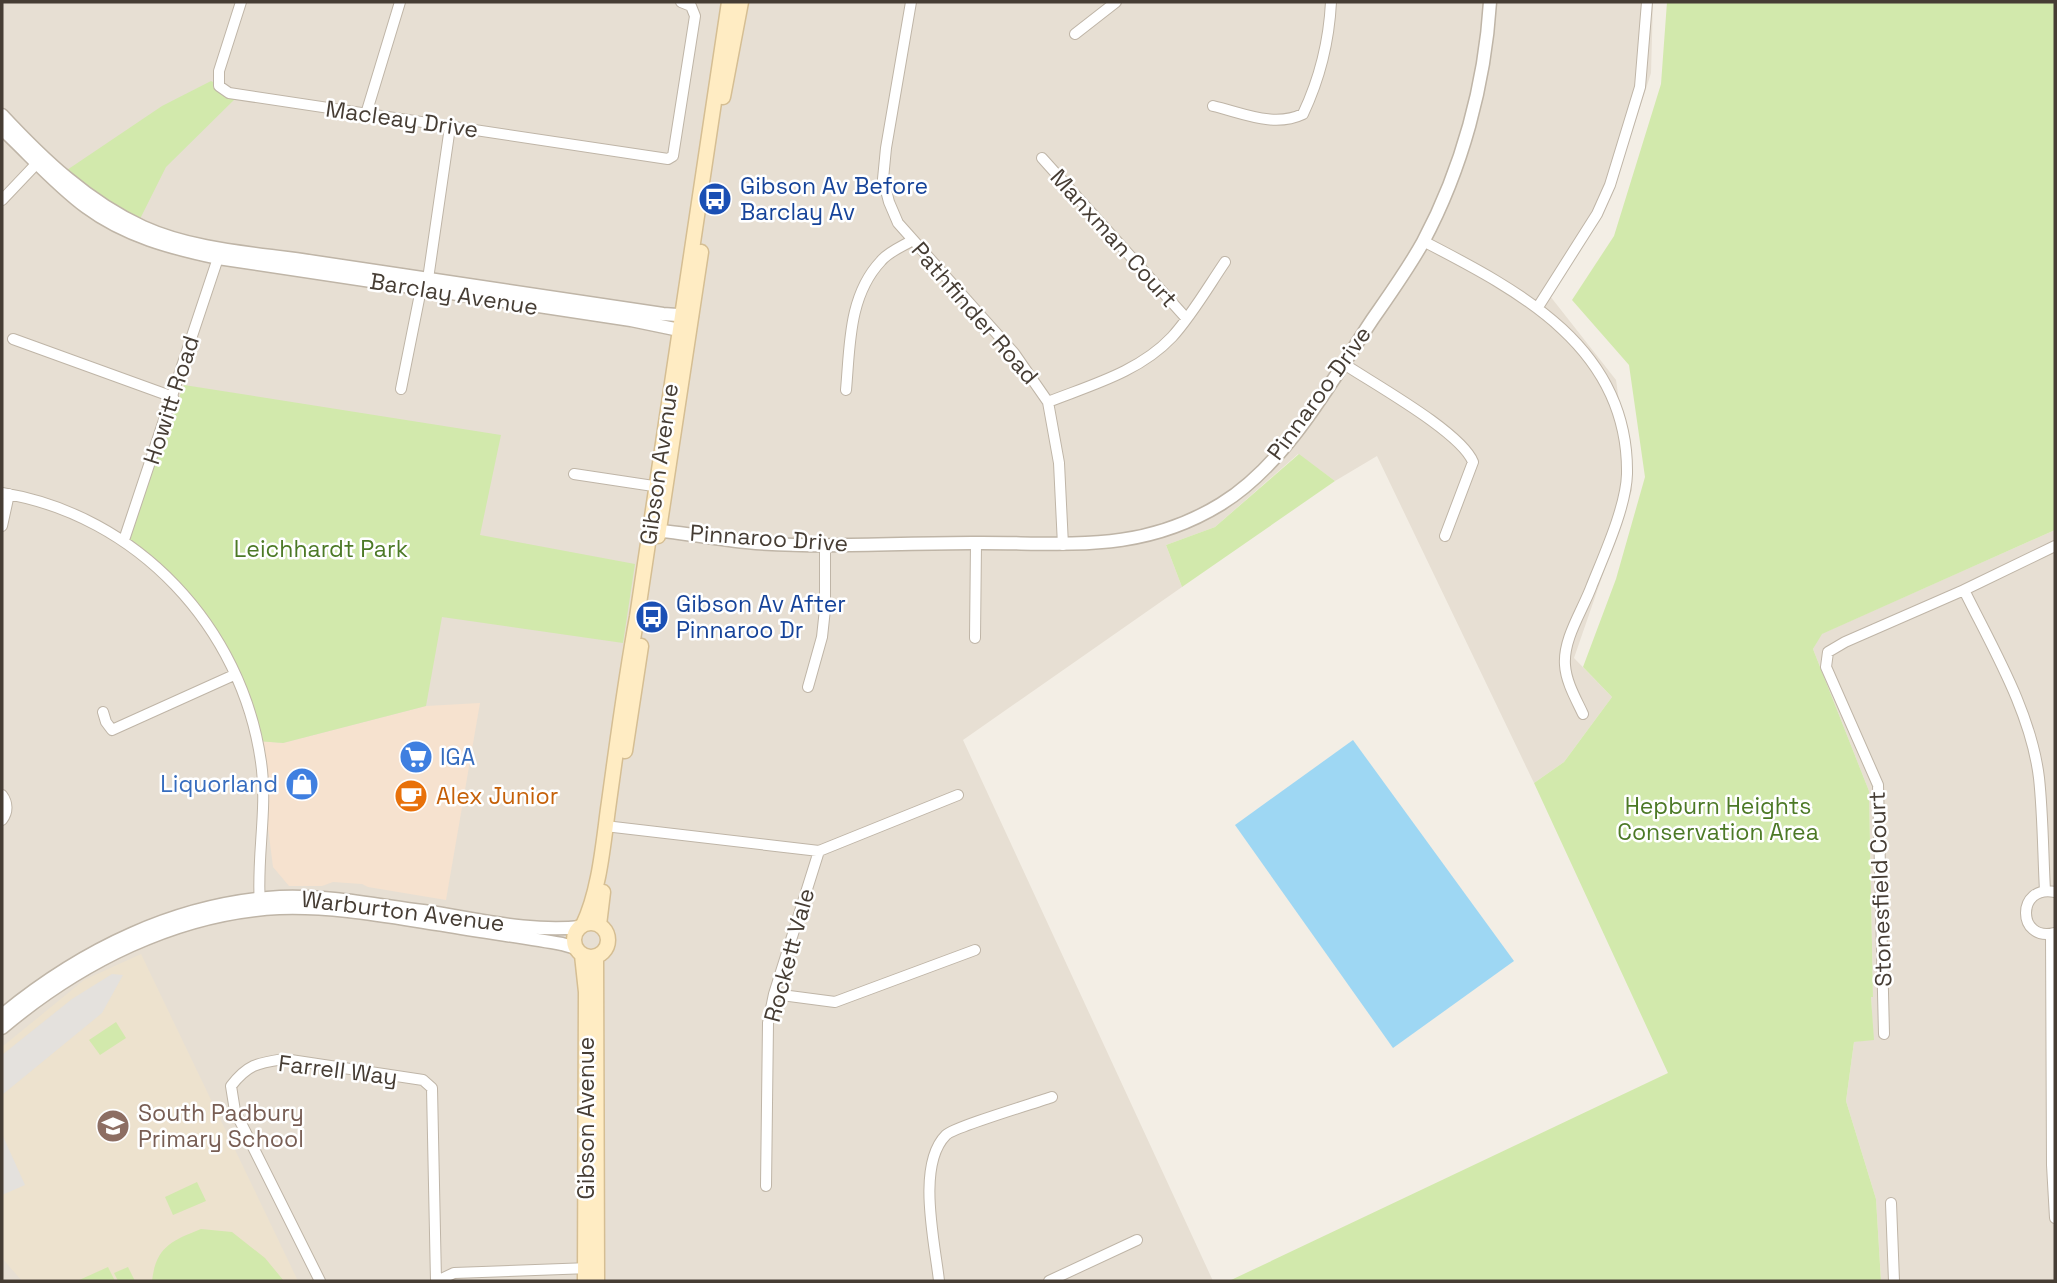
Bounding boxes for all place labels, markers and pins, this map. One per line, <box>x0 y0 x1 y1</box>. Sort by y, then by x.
place label: Gibson Av Before Barclay Av <box>740 171 928 227</box>
bus stop icon: Gibson Av Before Barclay Av <box>696 180 734 218</box>
place label: Gibson Av After Pinnaroo Dr <box>676 589 846 645</box>
bus stop icon: Gibson Av After Pinnaroo Dr <box>633 598 671 636</box>
supermarket icon: IGA <box>397 738 435 776</box>
place label: IGA <box>440 742 475 772</box>
shop icon: Liquorland <box>283 765 321 803</box>
place label: Liquorland <box>160 769 278 799</box>
cafe icon: Alex Junior <box>392 777 430 815</box>
place label: Alex Junior <box>436 781 558 811</box>
place label: South Padbury Primary School <box>138 1098 304 1154</box>
school or university icon: South Padbury Primary School <box>94 1107 132 1145</box>

